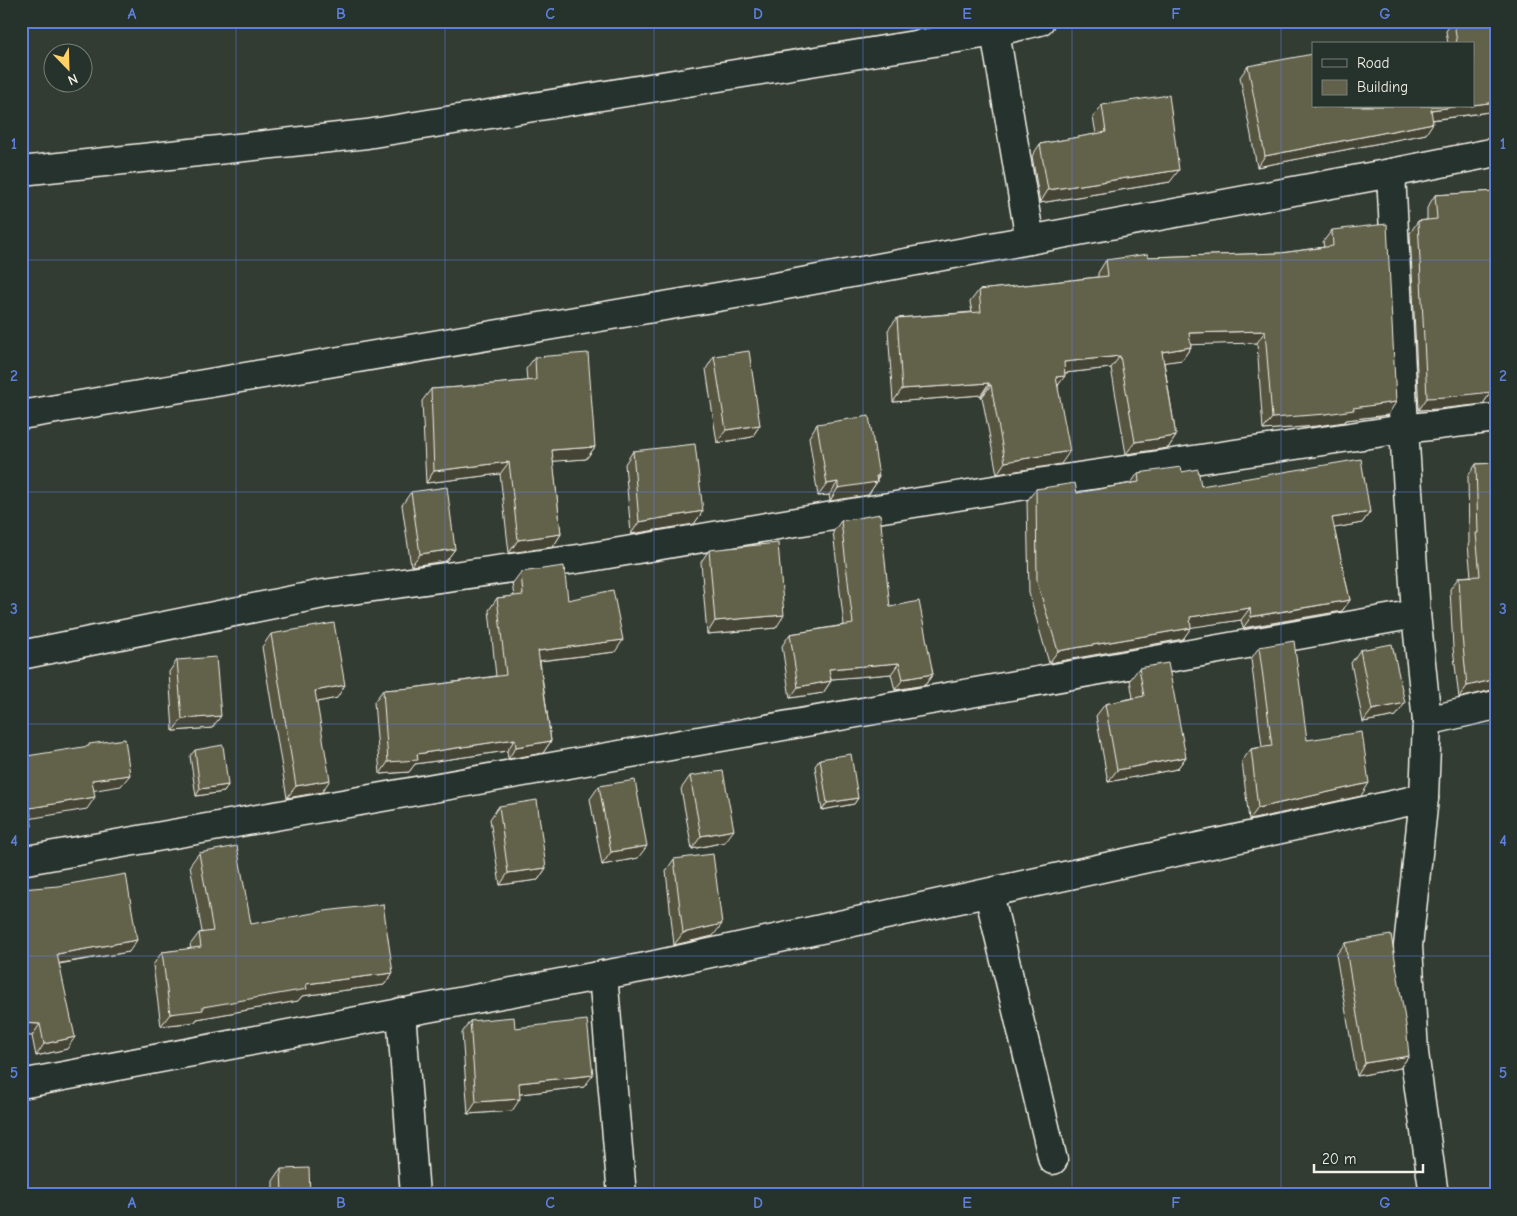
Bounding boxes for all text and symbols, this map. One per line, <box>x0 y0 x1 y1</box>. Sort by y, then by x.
text: A <box>128 5 137 23</box>
text: B <box>336 5 346 23</box>
text: C <box>545 5 555 23</box>
text: D <box>753 5 763 23</box>
text: E <box>962 5 972 23</box>
text: F <box>1171 5 1181 23</box>
text: G <box>1379 5 1391 23</box>
north arrow <box>42 42 92 92</box>
legend <box>1312 42 1474 108</box>
text: Road <box>1357 54 1389 72</box>
text: N <box>65 70 80 89</box>
text: Building <box>1357 78 1408 96</box>
text: 1 <box>11 135 17 153</box>
text: 1 <box>1500 135 1506 153</box>
text: 2 <box>10 367 18 385</box>
text: 2 <box>1499 367 1507 385</box>
text: 3 <box>10 600 18 618</box>
text: 3 <box>1499 600 1507 618</box>
text: 4 <box>10 832 18 850</box>
text: 4 <box>1499 832 1507 850</box>
text: 5 <box>10 1064 18 1082</box>
text: 5 <box>1499 1064 1507 1082</box>
scale bar <box>1314 1141 1423 1173</box>
text: 20 m <box>1322 1150 1356 1168</box>
text: A <box>128 1194 137 1212</box>
text: B <box>336 1194 346 1212</box>
text: C <box>545 1194 555 1212</box>
text: D <box>753 1194 763 1212</box>
text: E <box>962 1194 972 1212</box>
text: F <box>1171 1194 1181 1212</box>
text: G <box>1379 1194 1391 1212</box>

